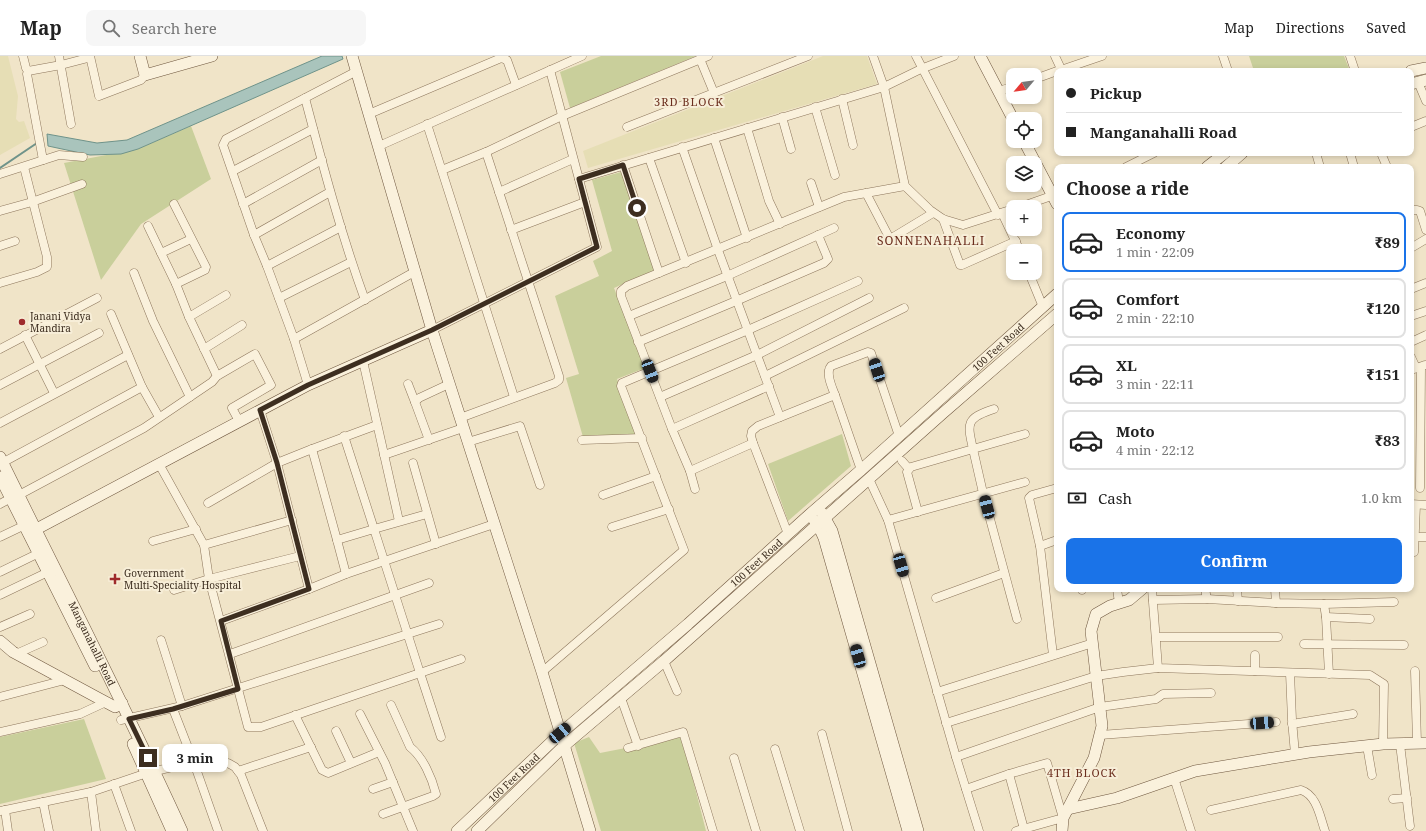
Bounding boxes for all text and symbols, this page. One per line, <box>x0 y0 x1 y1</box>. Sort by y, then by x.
search box <box>86 10 366 46</box>
text: Map <box>20 15 62 41</box>
icon: search <box>100 17 122 39</box>
text: Search here <box>132 18 217 38</box>
text: Map <box>1224 18 1254 37</box>
text: Directions <box>1276 18 1344 37</box>
text: Saved <box>1366 18 1406 37</box>
north arrow <box>1006 68 1042 104</box>
map controls <box>1006 68 1042 280</box>
text: Pickup <box>1090 83 1142 103</box>
district label: 3RD BLOCK <box>654 94 724 109</box>
button: locate <box>1006 112 1042 148</box>
text: Manganahalli Road <box>1090 122 1237 142</box>
button: layers <box>1006 156 1042 192</box>
text: Choose a ride <box>1066 176 1189 200</box>
route start <box>628 199 646 217</box>
button: + <box>1006 200 1042 236</box>
text: Economy <box>1116 223 1185 243</box>
icon: car <box>1068 224 1104 260</box>
district label: SONNENAHALLI <box>877 232 985 249</box>
text: ₹89 <box>1375 232 1400 252</box>
text: 1 min · 22:09 <box>1116 243 1194 261</box>
button: − <box>1006 244 1042 280</box>
text: Comfort <box>1116 289 1179 309</box>
icon: car <box>1068 290 1104 326</box>
text: ₹120 <box>1366 298 1400 318</box>
place label: Janani Vidya Mandira <box>29 309 91 335</box>
text: 2 min · 22:10 <box>1116 309 1194 327</box>
marker: Janani Vidya Mandira <box>17 317 27 327</box>
street label: 100 Feet Road <box>969 320 1027 374</box>
text: XL <box>1116 355 1137 375</box>
icon: car <box>1068 356 1104 392</box>
car <box>868 357 886 383</box>
car <box>640 358 660 384</box>
text: ₹151 <box>1366 364 1400 384</box>
text: 3 min · 22:11 <box>1116 375 1194 393</box>
text: Moto <box>1116 421 1155 441</box>
icon: car <box>1068 422 1104 458</box>
text: ₹83 <box>1375 430 1400 450</box>
text: 4 min · 22:12 <box>1116 441 1194 459</box>
icon: cash <box>1066 487 1088 509</box>
text: Cash <box>1098 488 1132 508</box>
text: 1.0 km <box>1361 489 1402 507</box>
car <box>978 494 996 520</box>
street label: 100 Feet Road <box>727 535 785 590</box>
button: Confirm <box>1066 538 1402 584</box>
car <box>892 552 910 578</box>
place label: Government Multi-Speciality Hospital <box>124 566 241 592</box>
marker: Government Multi-Speciality Hospital <box>109 573 121 585</box>
street label: Manganahalli Road <box>65 599 119 688</box>
car <box>849 643 867 669</box>
car <box>1250 716 1274 730</box>
car <box>547 721 573 745</box>
callout: 3 min <box>162 744 228 772</box>
route end <box>139 749 157 767</box>
text: 3 min <box>177 749 213 767</box>
street label: 100 Feet Road <box>485 750 543 805</box>
district label: 4TH BLOCK <box>1047 765 1117 780</box>

